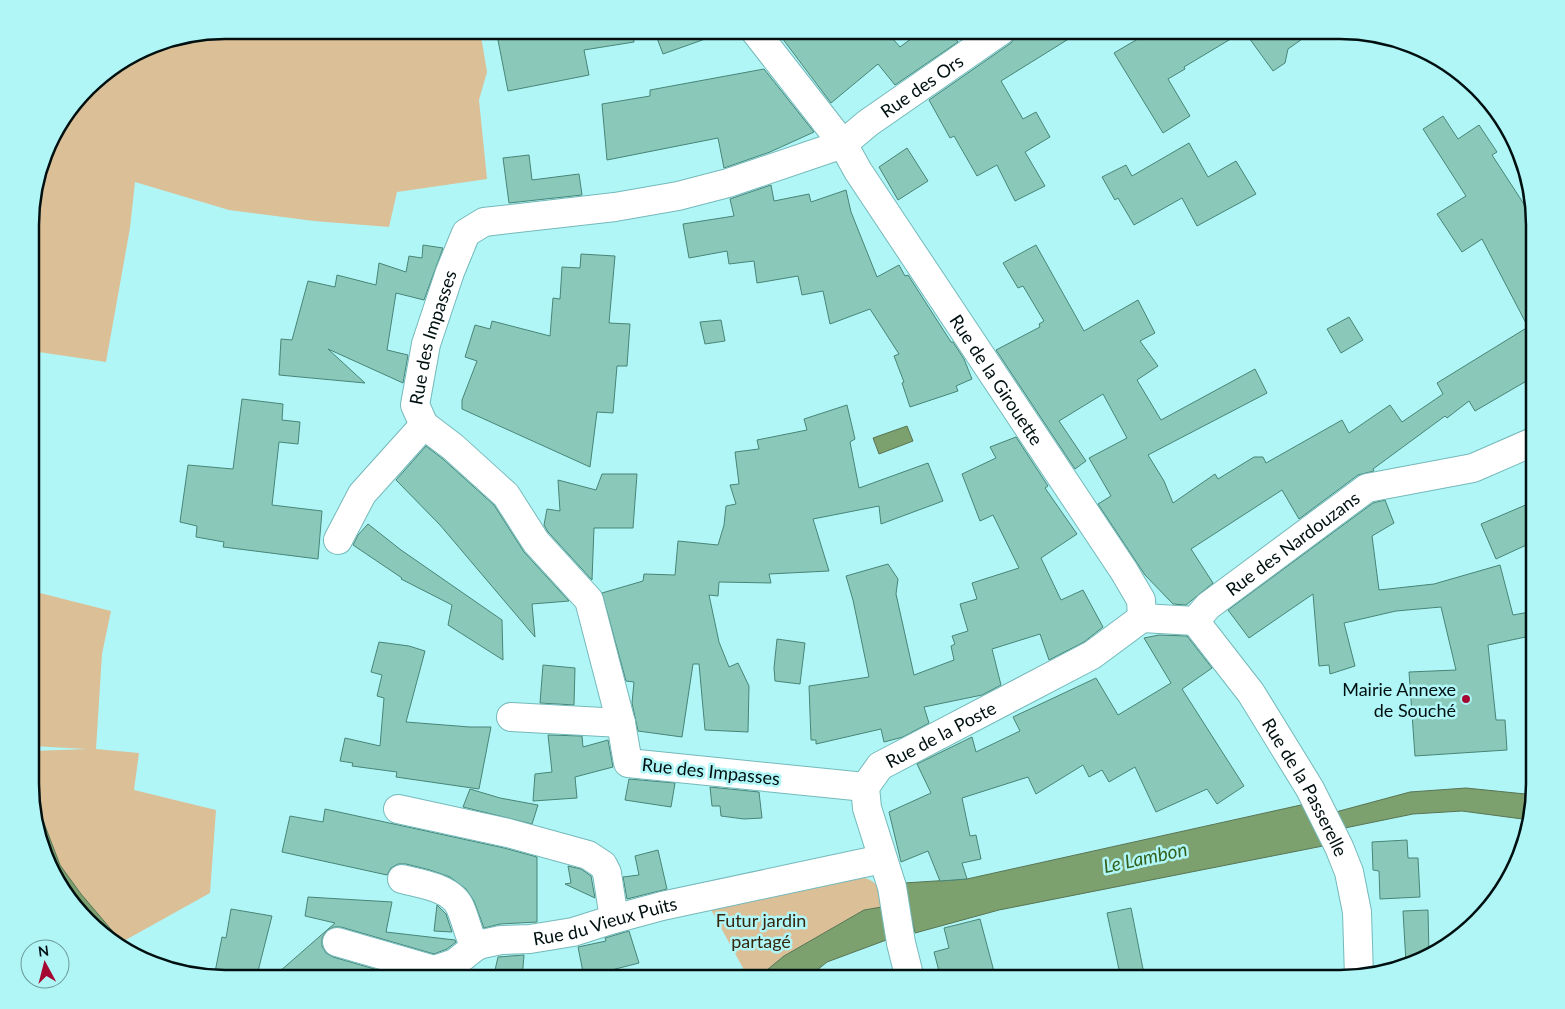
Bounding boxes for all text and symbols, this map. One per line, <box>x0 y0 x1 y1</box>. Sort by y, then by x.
street label: Rue des Ors <box>876 49 967 122</box>
street label: Rue des Impasses <box>404 267 461 406</box>
street label: Rue de la Girouette <box>945 310 1048 449</box>
street label: Rue des Nardouzans <box>1221 486 1364 600</box>
place label: Mairie Annexe de Souché <box>1342 678 1456 721</box>
marker: Mairie Annexe de Souché <box>1460 693 1472 705</box>
street label: Rue de la Poste <box>882 696 999 772</box>
street label: Rue de la Passerelle <box>1258 714 1353 859</box>
street label: Rue des Impasses <box>641 753 781 789</box>
water label: Le Lambon <box>1101 837 1189 877</box>
street label: Rue du Vieux Puits <box>531 892 679 949</box>
park label: Futur jardin partagé <box>716 909 806 952</box>
north arrow <box>20 939 70 989</box>
text: N <box>37 942 50 960</box>

